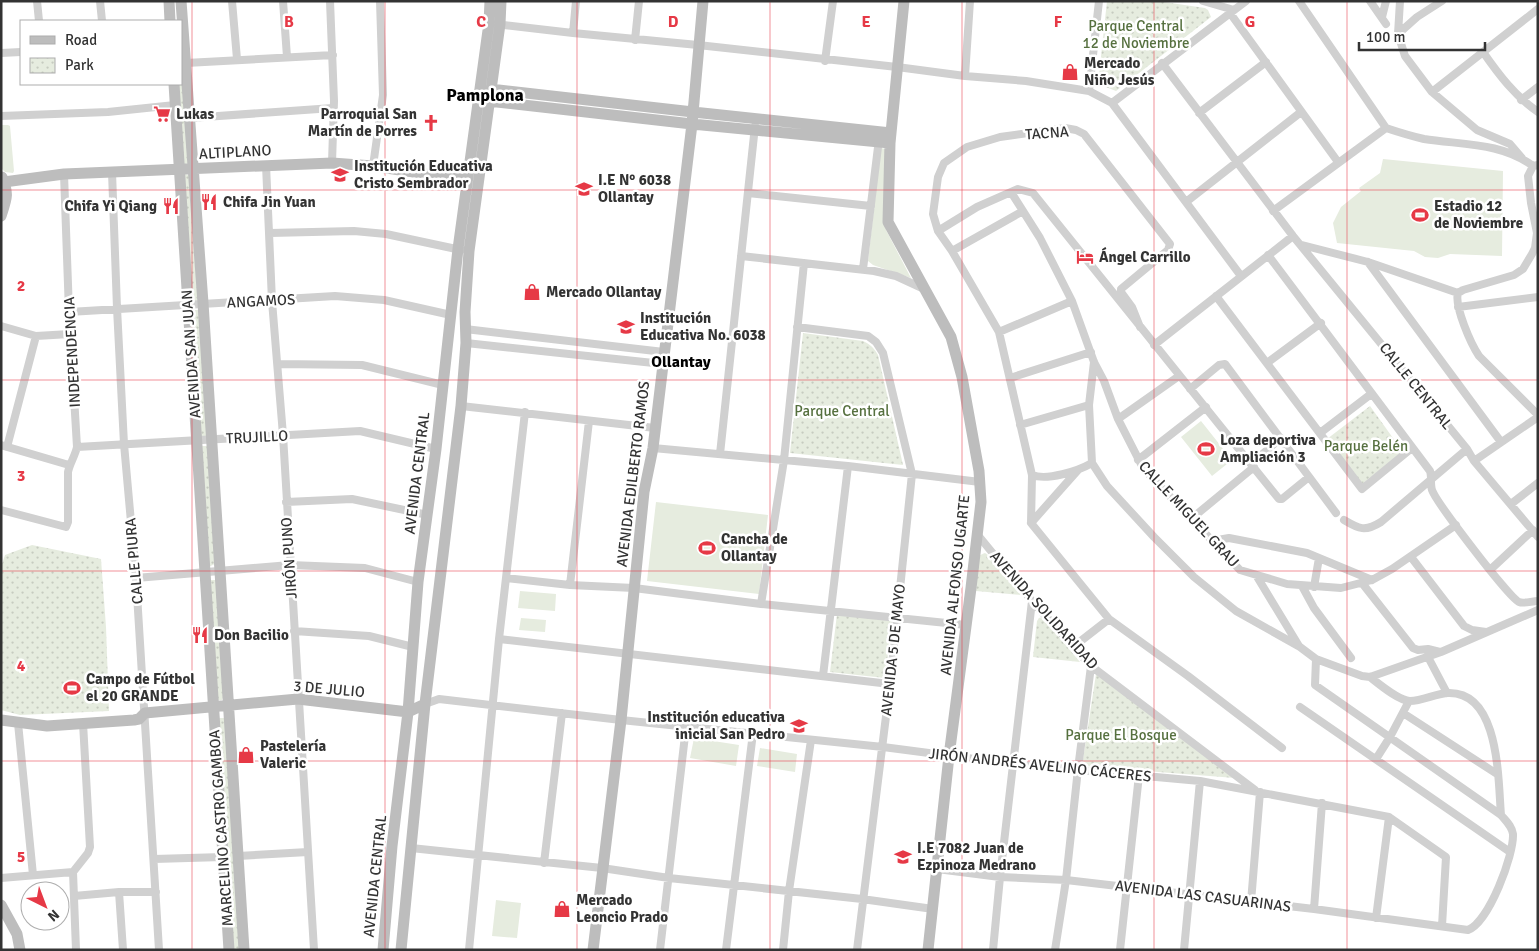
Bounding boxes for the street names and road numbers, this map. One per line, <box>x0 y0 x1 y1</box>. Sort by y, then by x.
street label: TACNA <box>1024 122 1070 144</box>
street label: ALTIPLANO <box>198 141 272 163</box>
street label: AVENIDA SAN JUAN <box>178 289 204 419</box>
street label: ANGAMOS <box>226 290 296 312</box>
street label: INDEPENDENCIA <box>60 296 84 408</box>
street label: CALLE CENTRAL <box>1376 339 1457 433</box>
street label: AVENIDA EDILBERTO RAMOS <box>613 380 653 568</box>
street label: AVENIDA CENTRAL <box>401 411 433 535</box>
street label: TRUJILLO <box>226 426 289 448</box>
street label: CALLE MIGUEL GRAU <box>1135 457 1243 571</box>
street label: AVENIDA ALFONSO UGARTE <box>937 494 973 676</box>
street label: JIRÓN PUNO <box>276 516 301 600</box>
street label: CALLE PIURA <box>121 517 147 605</box>
street label: AVENIDA SOLIDARIDAD <box>986 547 1102 673</box>
street label: AVENIDA 5 DE MAYO <box>877 583 909 717</box>
street label: 3 DE JULIO <box>293 677 366 701</box>
street label: MARCELINO CASTRO GAMBOA <box>205 729 237 927</box>
street label: JIRÓN ANDRÉS AVELINO CÁCERES <box>928 743 1152 786</box>
street label: AVENIDA CENTRAL <box>360 814 390 938</box>
street label: AVENIDA LAS CASUARINAS <box>1114 876 1292 916</box>

